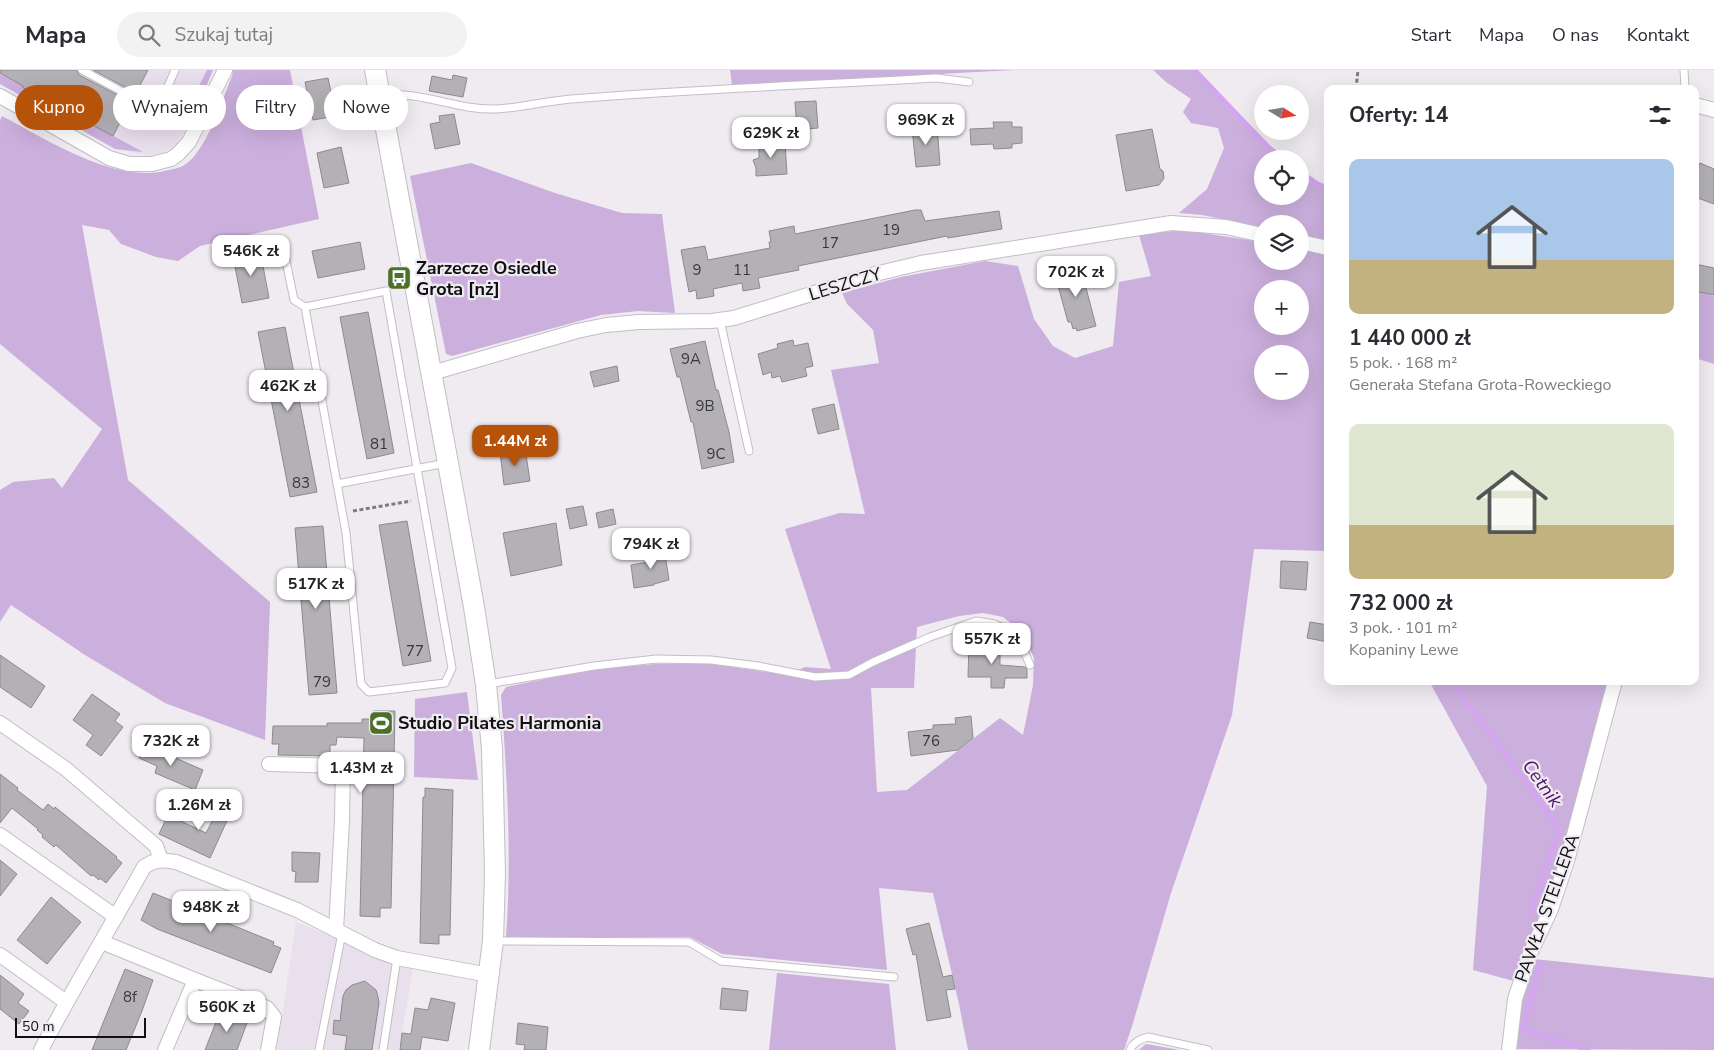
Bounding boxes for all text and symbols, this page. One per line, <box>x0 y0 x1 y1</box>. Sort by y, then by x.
search box <box>117 12 467 57</box>
text: Mapa <box>25 19 87 51</box>
icon: search <box>135 21 163 49</box>
text: Szukaj tutaj <box>175 22 273 48</box>
text: Start <box>1411 23 1451 47</box>
text: Mapa <box>1479 23 1524 47</box>
text: O nas <box>1552 23 1599 47</box>
text: Kontakt <box>1627 23 1689 47</box>
chip: Kupno <box>15 85 103 130</box>
chip: Wynajem <box>113 85 226 130</box>
chip: Filtry <box>236 85 314 130</box>
chip: Nowe <box>324 85 408 130</box>
north arrow <box>1254 85 1309 140</box>
map controls <box>1254 85 1309 400</box>
text: Oferty: 14 <box>1349 101 1448 129</box>
icon: filters <box>1646 101 1674 129</box>
pin: 969K zł <box>880 104 972 146</box>
text: 969K zł <box>898 109 954 131</box>
pin: 629K zł <box>725 116 817 159</box>
text: 629K zł <box>743 122 799 144</box>
button: locate <box>1254 150 1309 205</box>
icon: home <box>1467 192 1557 282</box>
button: layers <box>1254 215 1309 270</box>
house number: 19 <box>882 220 900 240</box>
house number: 17 <box>821 233 839 253</box>
pin: 546K zł <box>205 234 297 277</box>
text: 546K zł <box>223 240 279 262</box>
place label: Zarzecze Osiedle Grota [nż] <box>416 256 557 301</box>
pin: 702K zł <box>1030 256 1122 298</box>
house number: 9 <box>692 260 702 280</box>
house number: 11 <box>733 260 751 280</box>
text: 702K zł <box>1048 261 1104 283</box>
street label: LESZCZY <box>806 262 884 306</box>
bus stop icon: Zarzecze Osiedle Grota [nż] <box>386 265 412 291</box>
button: + <box>1254 280 1309 335</box>
text: 1 440 000 zł <box>1349 324 1471 352</box>
button: − <box>1254 345 1309 400</box>
house number: 9A <box>681 349 701 369</box>
text: 5 pok. · 168 m² <box>1349 352 1457 374</box>
pin: 462K zł <box>242 370 334 412</box>
text: Generała Stefana Grota-Roweckiego <box>1349 374 1611 396</box>
text: 462K zł <box>260 375 316 397</box>
house number: 9B <box>695 396 715 416</box>
pin: 1.44M zł <box>463 424 567 467</box>
text: 1.44M zł <box>483 430 547 452</box>
house number: 81 <box>370 434 388 454</box>
house number: 9C <box>706 444 726 464</box>
icon: home <box>1467 457 1557 547</box>
house number: 83 <box>292 473 310 493</box>
pin: 794K zł <box>605 528 697 570</box>
text: 794K zł <box>623 533 679 555</box>
pin: 517K zł <box>270 568 362 610</box>
text: 517K zł <box>288 573 344 595</box>
text: 732 000 zł <box>1349 589 1453 617</box>
text: 3 pok. · 101 m² <box>1349 617 1457 639</box>
pin: 557K zł <box>946 622 1038 665</box>
text: 557K zł <box>964 628 1020 650</box>
text: Kopaniny Lewe <box>1349 639 1459 661</box>
house number: 77 <box>406 641 424 661</box>
house number: 79 <box>313 672 331 692</box>
sports icon: Studio Pilates Harmonia <box>368 710 394 736</box>
place label: Studio Pilates Harmonia <box>398 711 601 735</box>
pin: 732K zł <box>125 724 217 767</box>
text: 732K zł <box>143 730 199 752</box>
house number: 76 <box>922 731 940 751</box>
pin: 1.43M zł <box>309 752 413 794</box>
water label: Cetnik <box>1516 754 1569 813</box>
text: 1.43M zł <box>329 757 393 779</box>
pin: 1.26M zł <box>147 788 251 831</box>
text: 1.26M zł <box>167 794 231 816</box>
street label: PAWŁA STELLERA <box>1509 830 1585 986</box>
pin: 948K zł <box>165 890 257 933</box>
text: 948K zł <box>183 896 239 918</box>
house number: 8f <box>123 987 138 1007</box>
pin: 560K zł <box>181 990 273 1033</box>
text: 560K zł <box>199 996 255 1018</box>
scale bar <box>15 1015 146 1038</box>
text: 50 m <box>22 1017 54 1036</box>

